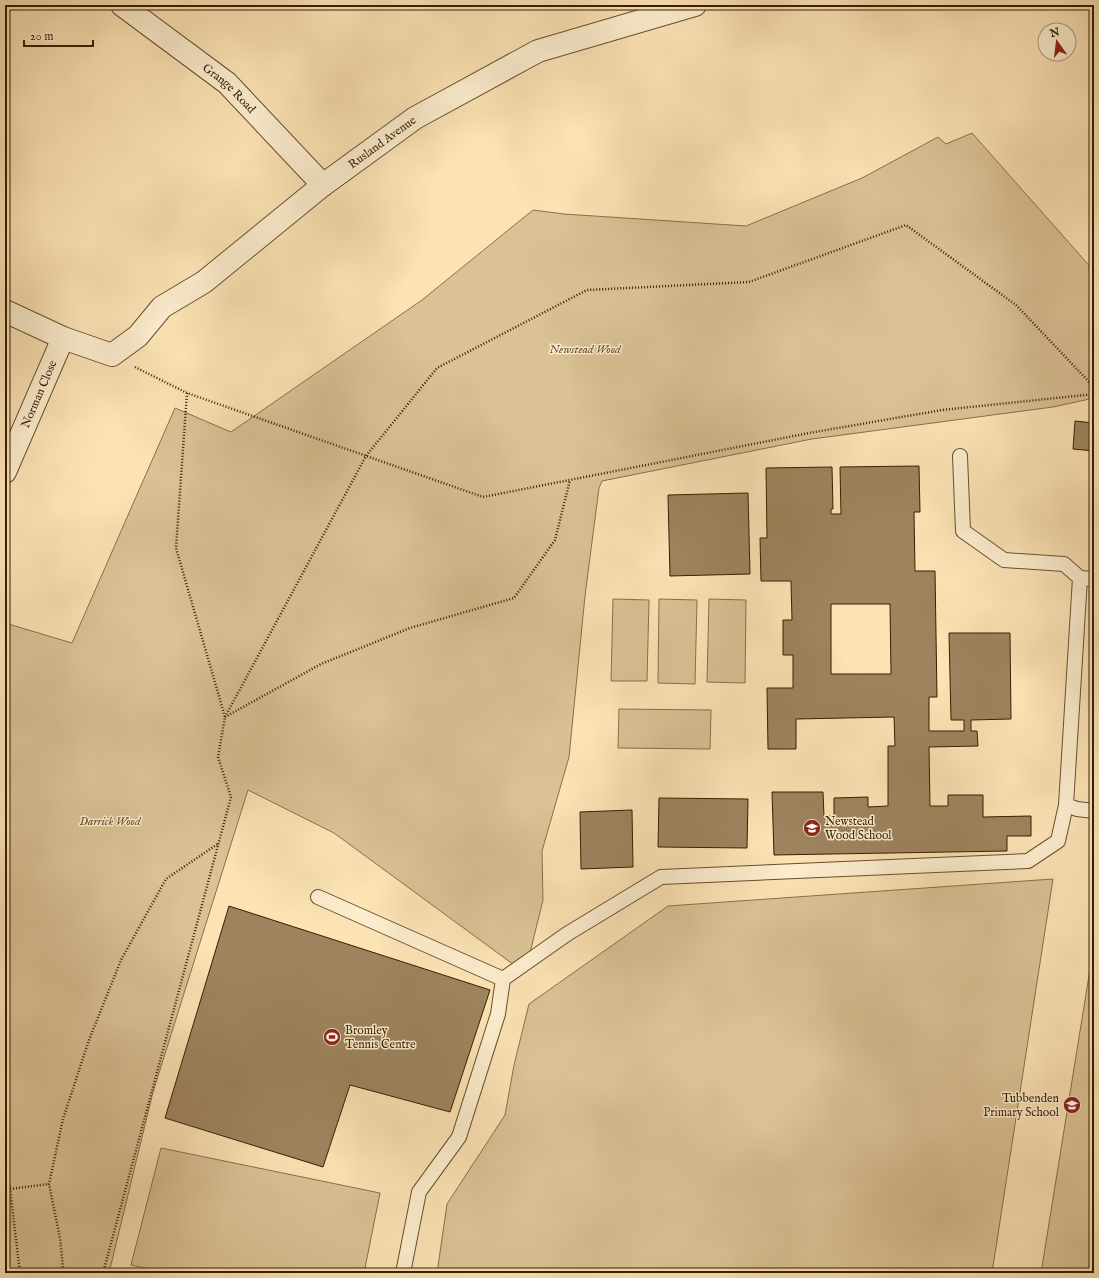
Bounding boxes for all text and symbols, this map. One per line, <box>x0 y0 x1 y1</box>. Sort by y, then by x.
scale bar <box>24 22 93 48</box>
north arrow <box>1037 22 1077 62</box>
text: N <box>1048 25 1062 41</box>
text: 20 m <box>30 29 53 44</box>
street label: Grange Road <box>200 60 260 117</box>
street label: Rusland Avenue <box>345 112 419 172</box>
park label: Newstead Wood <box>549 342 622 357</box>
street label: Norman Close <box>18 357 60 430</box>
park label: Darrick Wood <box>79 814 142 829</box>
place label: Newstead Wood School <box>825 814 892 843</box>
school or university icon: Newstead Wood School <box>802 818 822 838</box>
place label: Bromley Tennis Centre <box>345 1023 416 1052</box>
sports icon: Bromley Tennis Centre <box>322 1027 342 1047</box>
place label: Tubbenden Primary School <box>983 1091 1060 1120</box>
school or university icon: Tubbenden Primary School <box>1062 1095 1082 1115</box>

